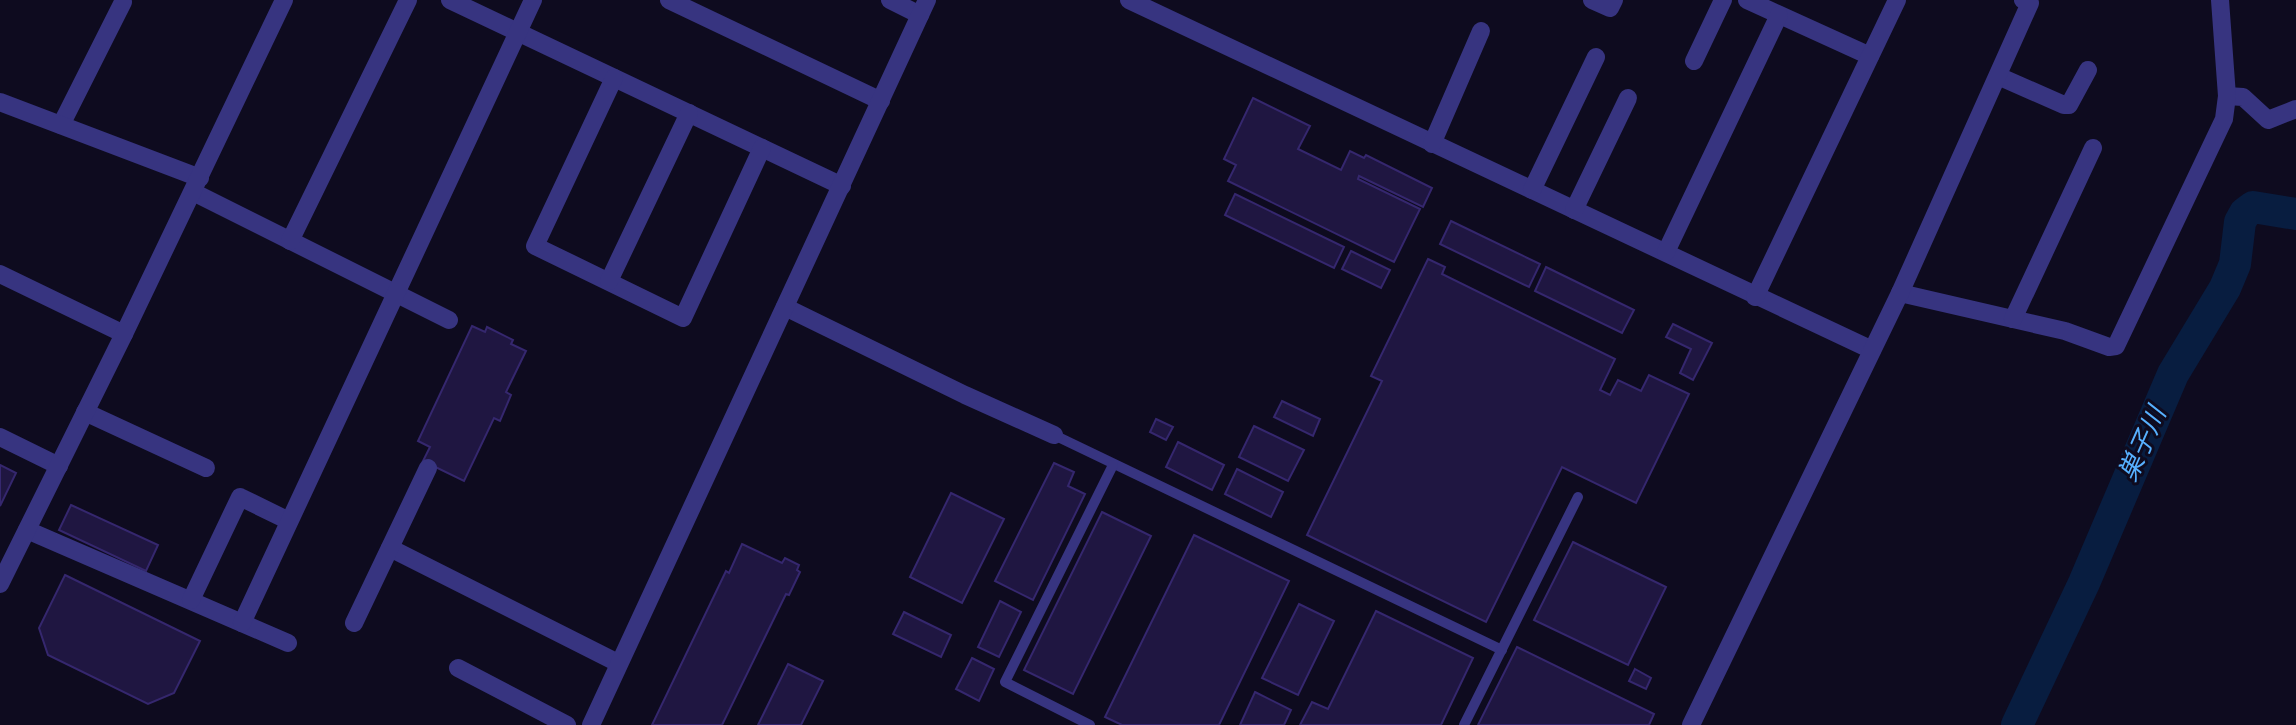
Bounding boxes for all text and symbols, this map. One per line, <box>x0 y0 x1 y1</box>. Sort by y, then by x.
water label: 巣子川 <box>2111 399 2173 486</box>

